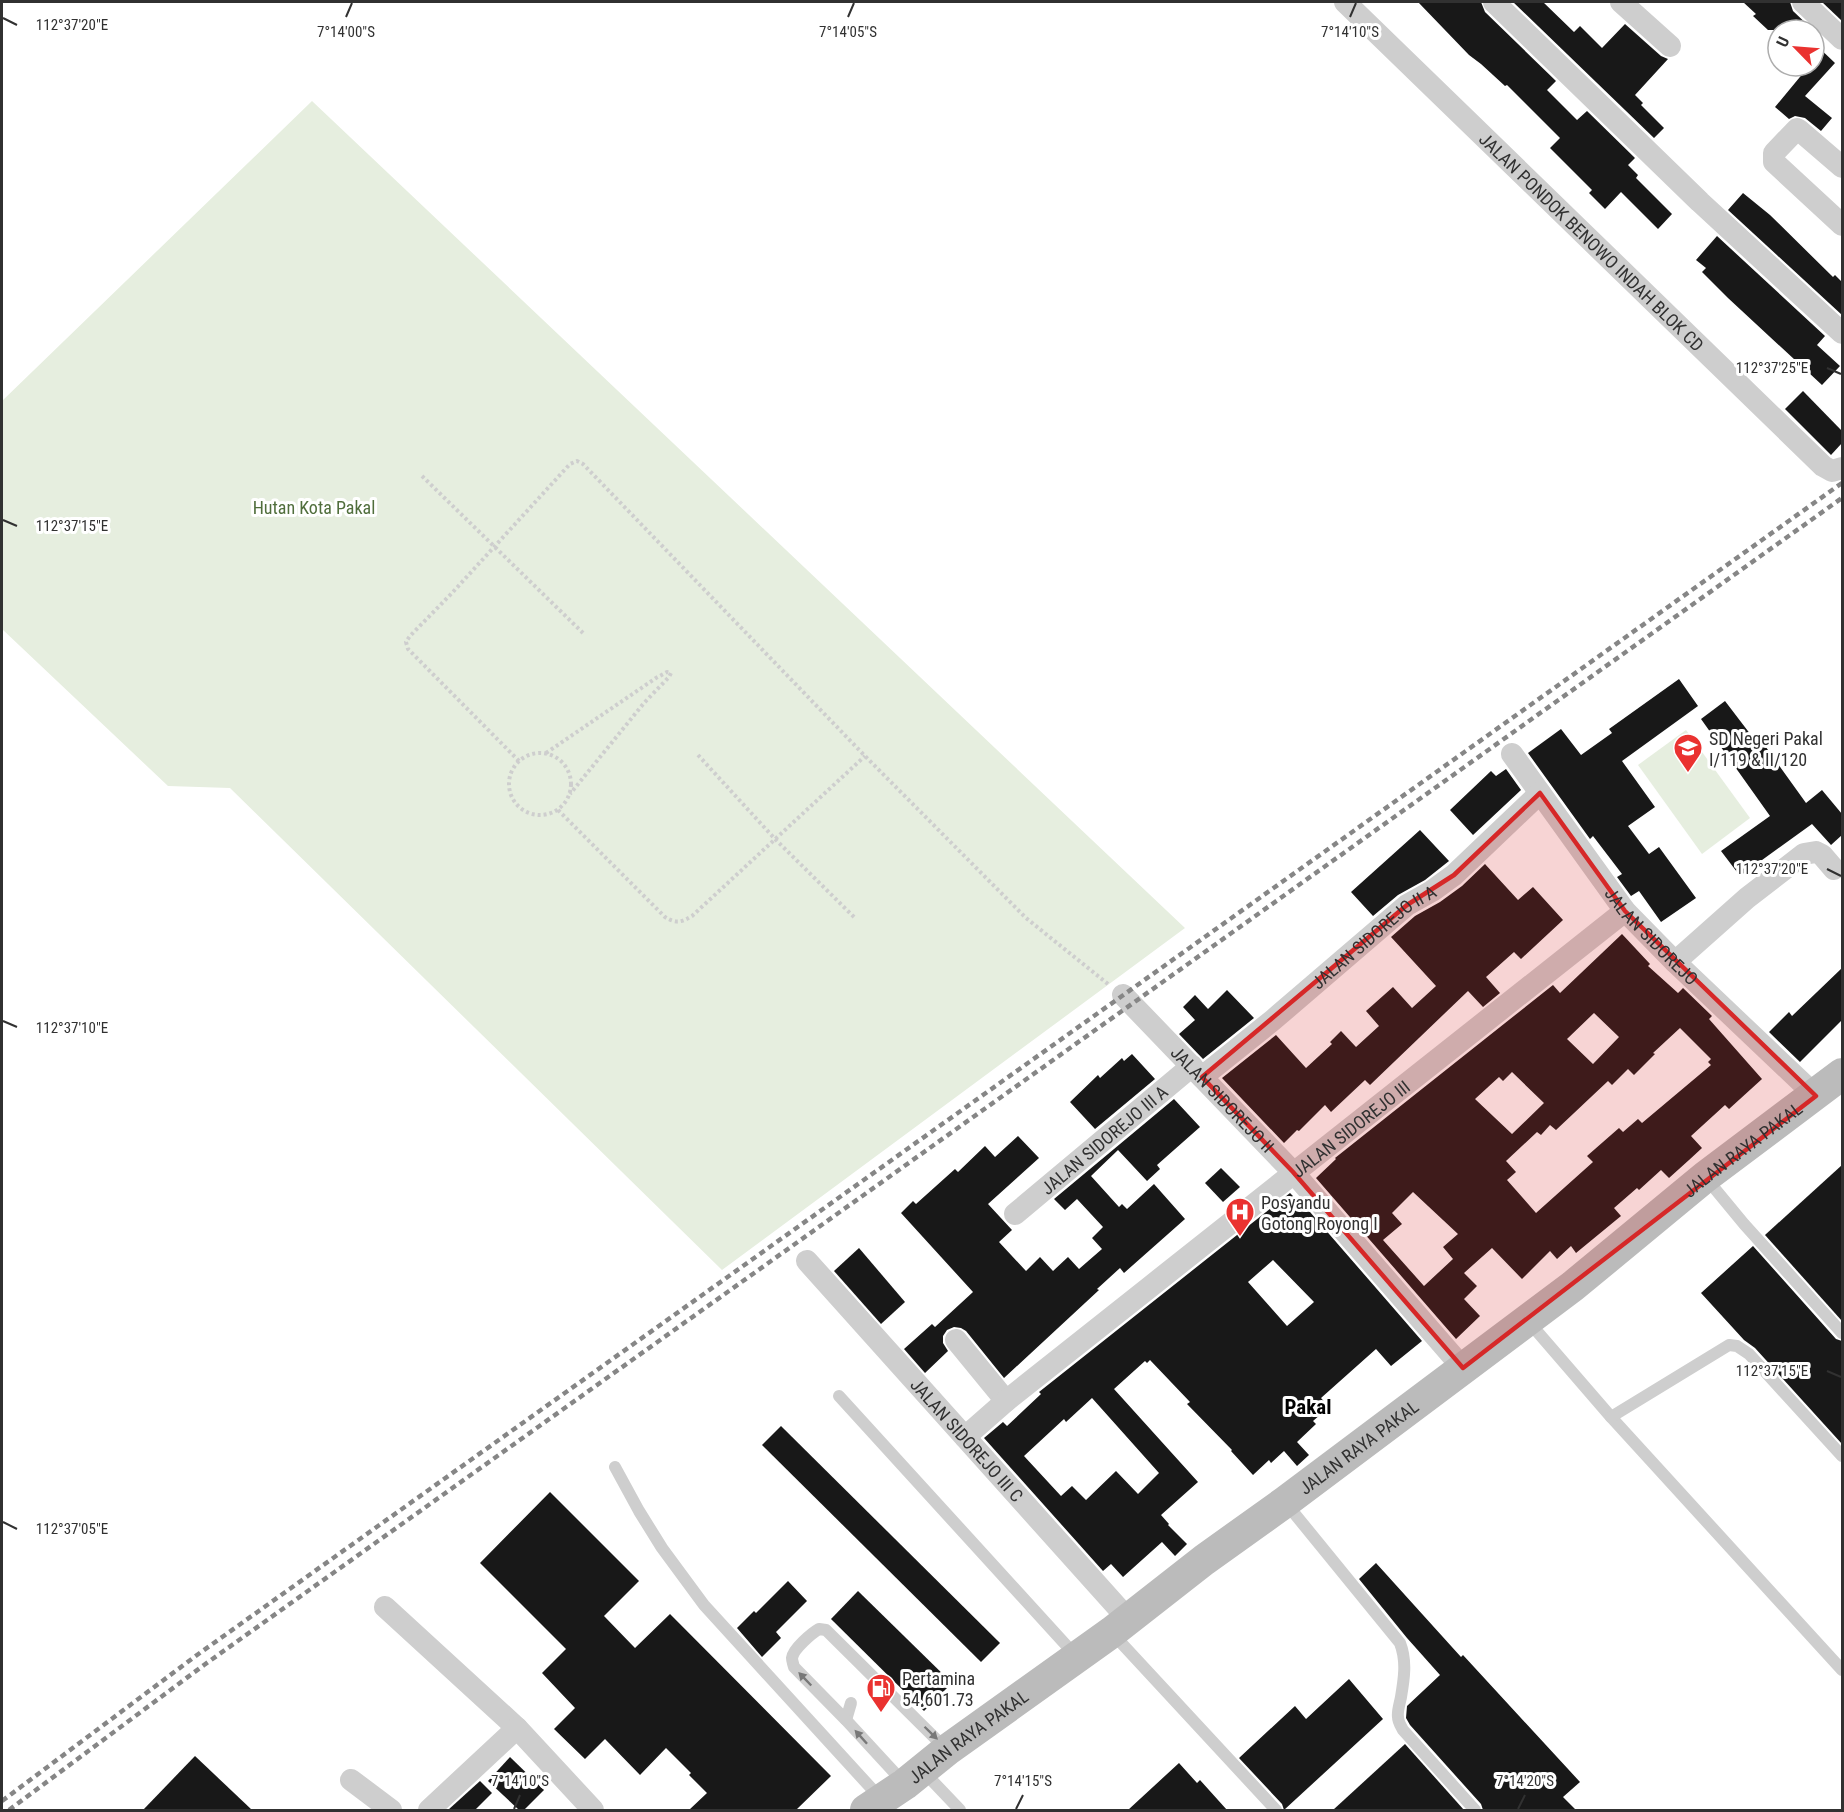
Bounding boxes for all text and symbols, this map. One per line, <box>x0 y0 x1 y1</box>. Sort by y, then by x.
text: 112°37'20"E <box>36 16 108 34</box>
north arrow <box>1766 18 1826 78</box>
text: 7°14'00"S <box>317 23 375 41</box>
text: 7°14'05"S <box>819 23 877 41</box>
text: 7°14'10"S <box>1321 23 1379 41</box>
text: U <box>1772 34 1793 50</box>
street label: JALAN PONDOK BENOWO INDAH BLOK CD <box>1475 128 1708 355</box>
text: 112°37'25"E <box>1736 359 1808 377</box>
park label: Hutan Kota Pakal <box>253 497 375 518</box>
text: 112°37'15"E <box>36 517 108 535</box>
place label: SD Negeri Pakal I/119 & II/120 <box>1709 728 1823 770</box>
school or university icon: SD Negeri Pakal I/119 & II/120 <box>1672 732 1704 774</box>
text: 112°37'20"E <box>1736 860 1808 878</box>
street label: JALAN SIDOREJO II A <box>1307 880 1440 993</box>
street label: JALAN SIDOREJO <box>1601 883 1703 989</box>
text: 112°37'10"E <box>36 1019 108 1037</box>
street label: JALAN SIDOREJO II <box>1167 1041 1279 1156</box>
street label: JALAN SIDOREJO III <box>1288 1076 1414 1181</box>
street label: JALAN SIDOREJO III A <box>1036 1080 1172 1198</box>
street label: JALAN RAYA PAKAL <box>1679 1097 1806 1201</box>
place label: Posyandu Gotong Royong I <box>1261 1192 1378 1234</box>
hospital icon: Posyandu Gotong Royong I <box>1224 1196 1256 1238</box>
text: 112°37'15"E <box>1736 1362 1808 1380</box>
street label: JALAN SIDOREJO III C <box>907 1374 1028 1506</box>
district label: Pakal <box>1285 1395 1331 1419</box>
street label: JALAN RAYA PAKAL <box>1295 1395 1423 1498</box>
text: 112°37'05"E <box>36 1520 108 1538</box>
place label: Pertamina 54.601.73 <box>902 1668 975 1710</box>
one-way arrow <box>799 1672 813 1686</box>
fuel station icon: Pertamina 54.601.73 <box>865 1672 897 1714</box>
street label: JALAN RAYA PAKAL <box>904 1685 1032 1788</box>
one-way arrow <box>923 1726 937 1740</box>
one-way arrow <box>854 1729 868 1744</box>
text: 7°14'10"S <box>491 1772 549 1790</box>
text: 7°14'15"S <box>994 1772 1052 1790</box>
text: 7°14'20"S <box>1496 1772 1554 1790</box>

